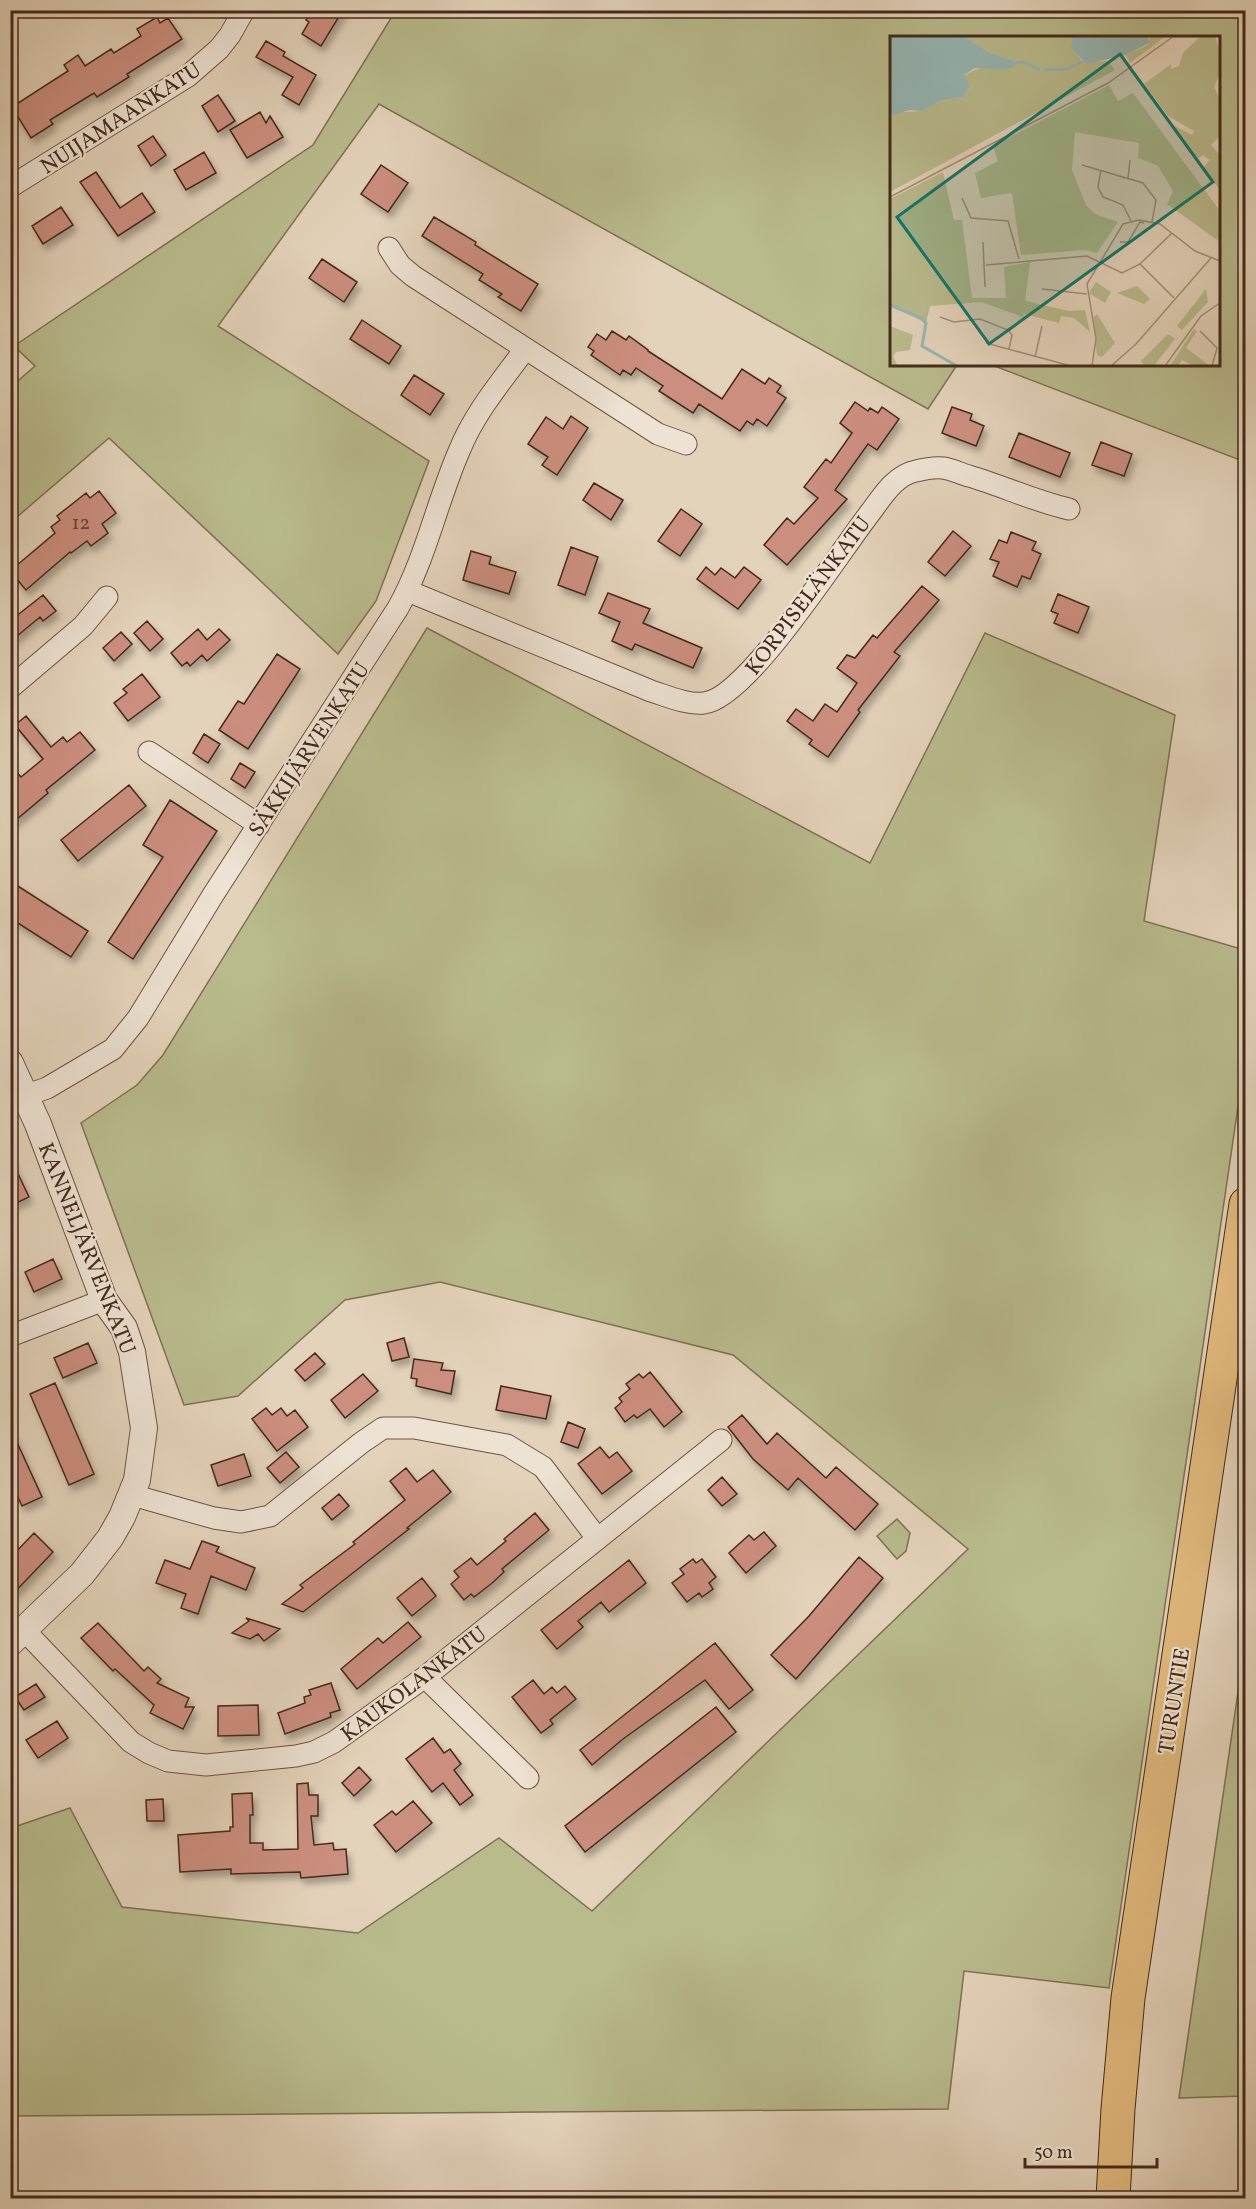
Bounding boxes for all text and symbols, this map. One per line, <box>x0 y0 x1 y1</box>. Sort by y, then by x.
inset map <box>890 36 1220 366</box>
street label: NUIJAMAANKATU <box>35 55 208 183</box>
house number: 12 <box>72 510 90 538</box>
street label: KORPISELÄNKATU <box>739 510 879 683</box>
street label: SÄKKIJÄRVENKATU <box>242 657 378 844</box>
street label: KANNELJÄRVENKATU <box>29 1138 142 1360</box>
street label: KAUKOLANKATU <box>335 1620 494 1750</box>
street label: TURUNTIE <box>1152 1646 1199 1757</box>
scale bar <box>1025 2131 1157 2169</box>
text: 50 m <box>1034 2141 1073 2166</box>

